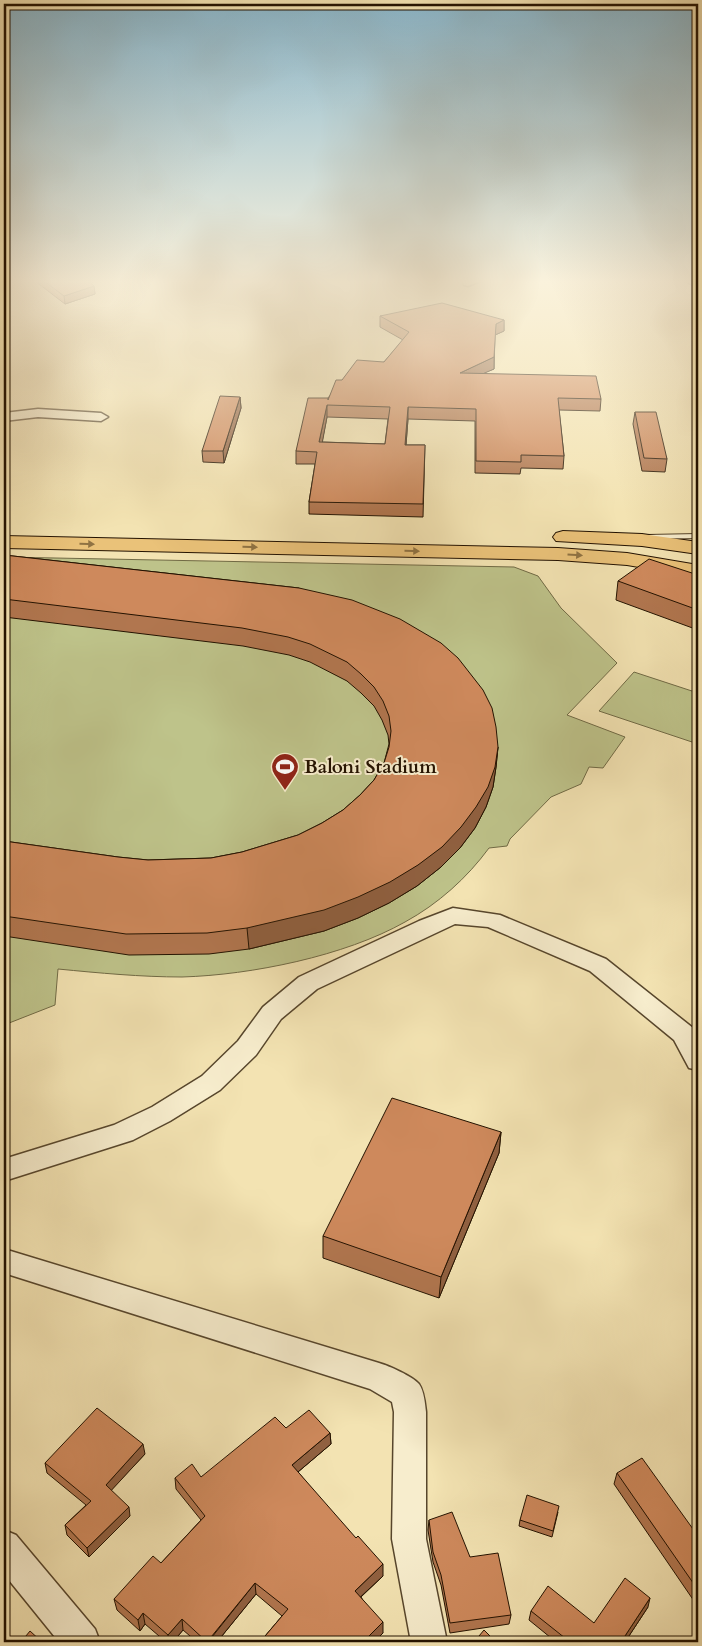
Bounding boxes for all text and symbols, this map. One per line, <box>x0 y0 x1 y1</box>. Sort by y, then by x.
one-way arrow <box>80 540 96 548</box>
one-way arrow <box>242 544 258 552</box>
one-way arrow <box>405 547 421 555</box>
one-way arrow <box>567 552 583 560</box>
sports icon: Baloni Stadium <box>270 752 300 791</box>
place label: Baloni Stadium <box>304 754 437 780</box>

